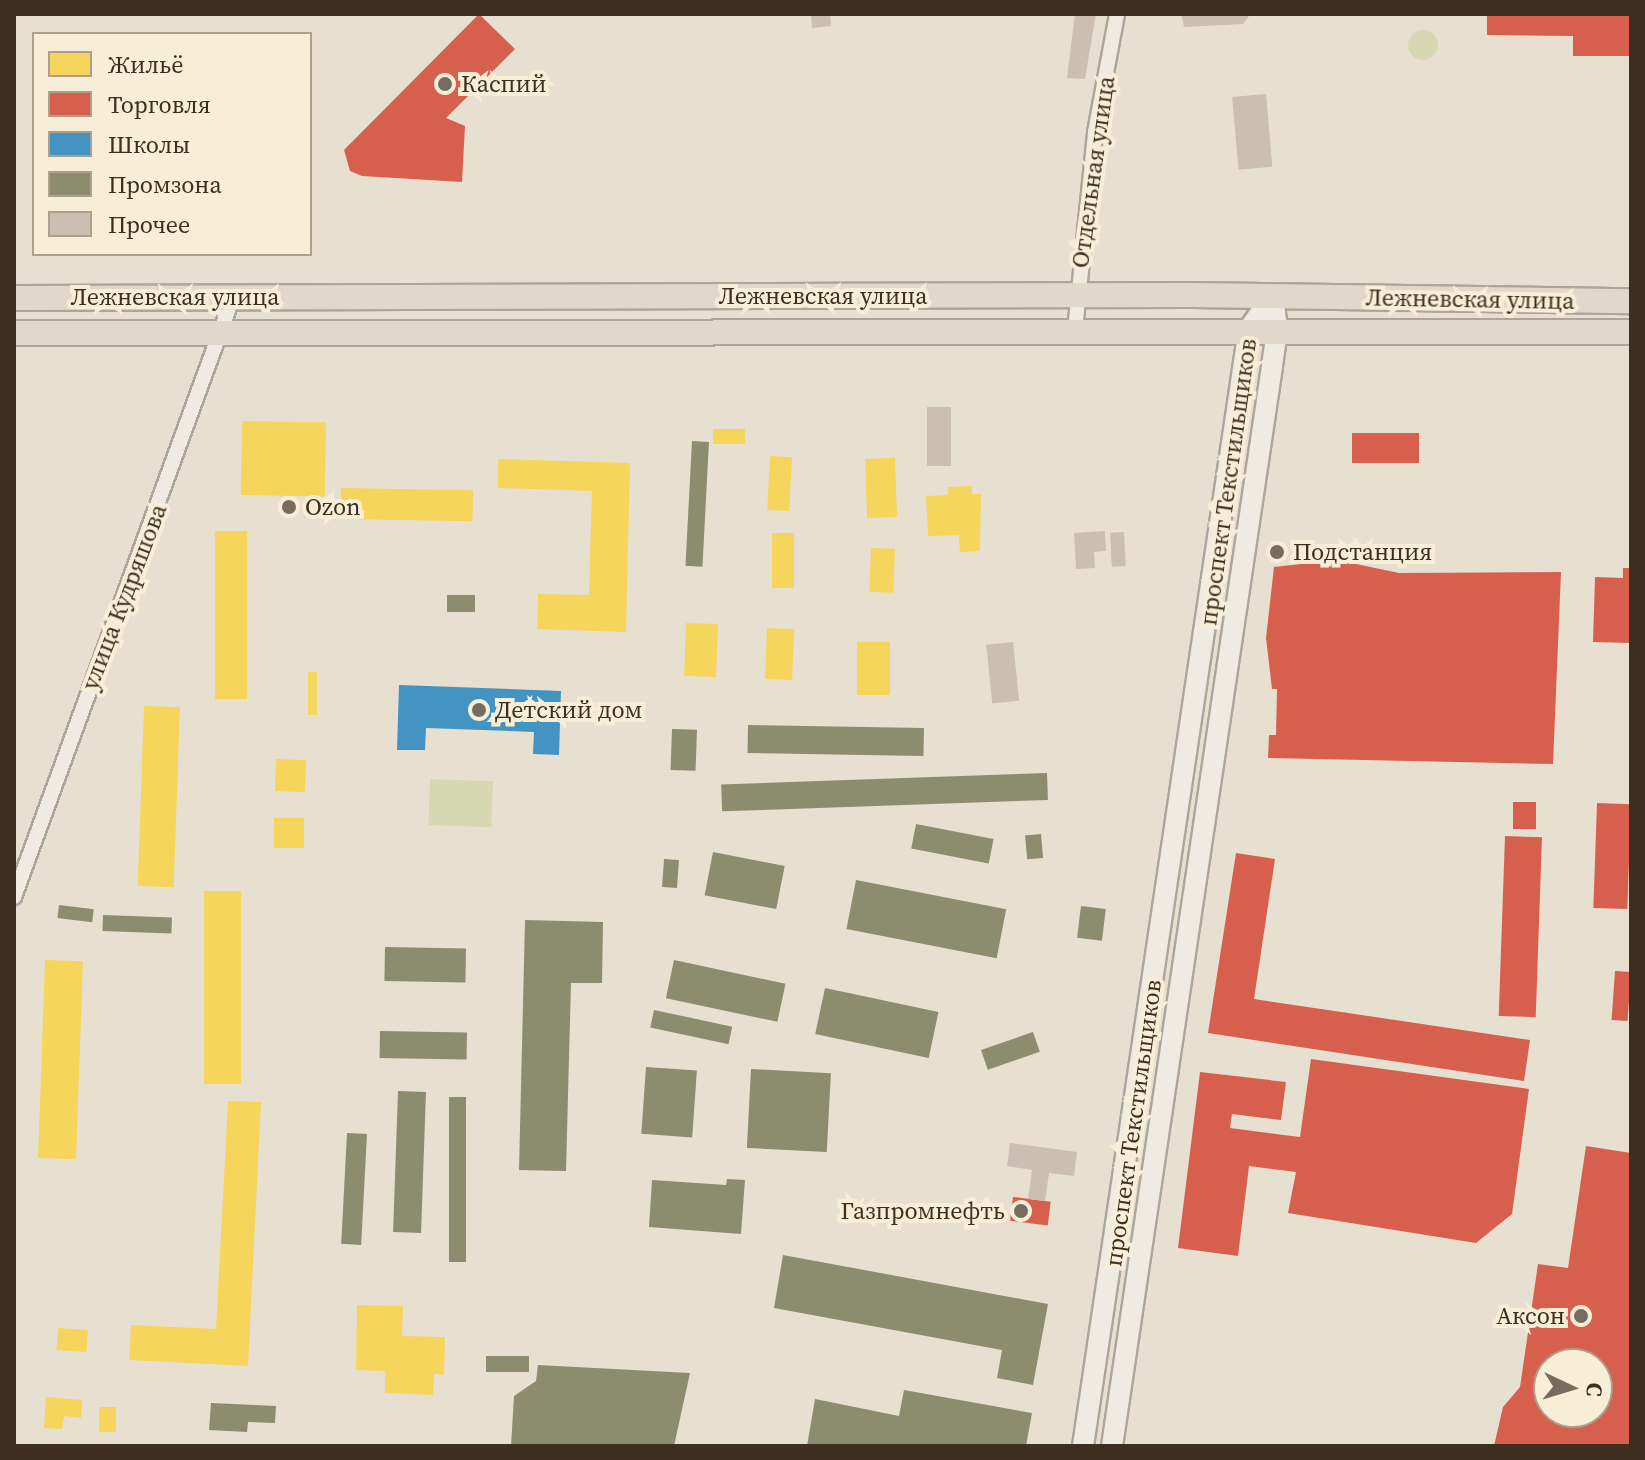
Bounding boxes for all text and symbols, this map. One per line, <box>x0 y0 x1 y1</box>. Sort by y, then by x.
legend <box>32 32 312 256</box>
text: Жильё <box>108 48 183 81</box>
place label: Каспий <box>461 70 547 98</box>
street label: Отдельная улица <box>1065 74 1121 270</box>
marker: Каспий <box>436 75 454 93</box>
text: Торговля <box>108 88 211 121</box>
text: Школы <box>108 128 190 161</box>
text: Промзона <box>108 168 222 201</box>
text: Прочее <box>108 208 190 241</box>
street label: Лежневская улица <box>719 282 927 310</box>
street label: Лежневская улица <box>71 283 279 311</box>
street label: Лежневская улица <box>1365 283 1575 315</box>
street label: проспект Текстильщиков <box>1194 336 1262 628</box>
place label: Ozon <box>305 493 361 521</box>
marker: Ozon <box>280 498 298 516</box>
street label: улица Кудряшова <box>75 500 173 694</box>
place label: Подстанция <box>1293 538 1432 566</box>
marker: Подстанция <box>1268 543 1286 561</box>
place label: Детский дом <box>495 696 642 724</box>
marker: Детский дом <box>470 701 488 719</box>
street label: проспект Текстильщиков <box>1099 977 1167 1269</box>
place label: Газпромнефть <box>841 1197 1005 1225</box>
marker: Газпромнефть <box>1012 1202 1030 1220</box>
place label: Аксон <box>1496 1302 1565 1330</box>
marker: Аксон <box>1572 1307 1590 1325</box>
north arrow <box>1533 1348 1613 1428</box>
text: С <box>1580 1382 1610 1397</box>

